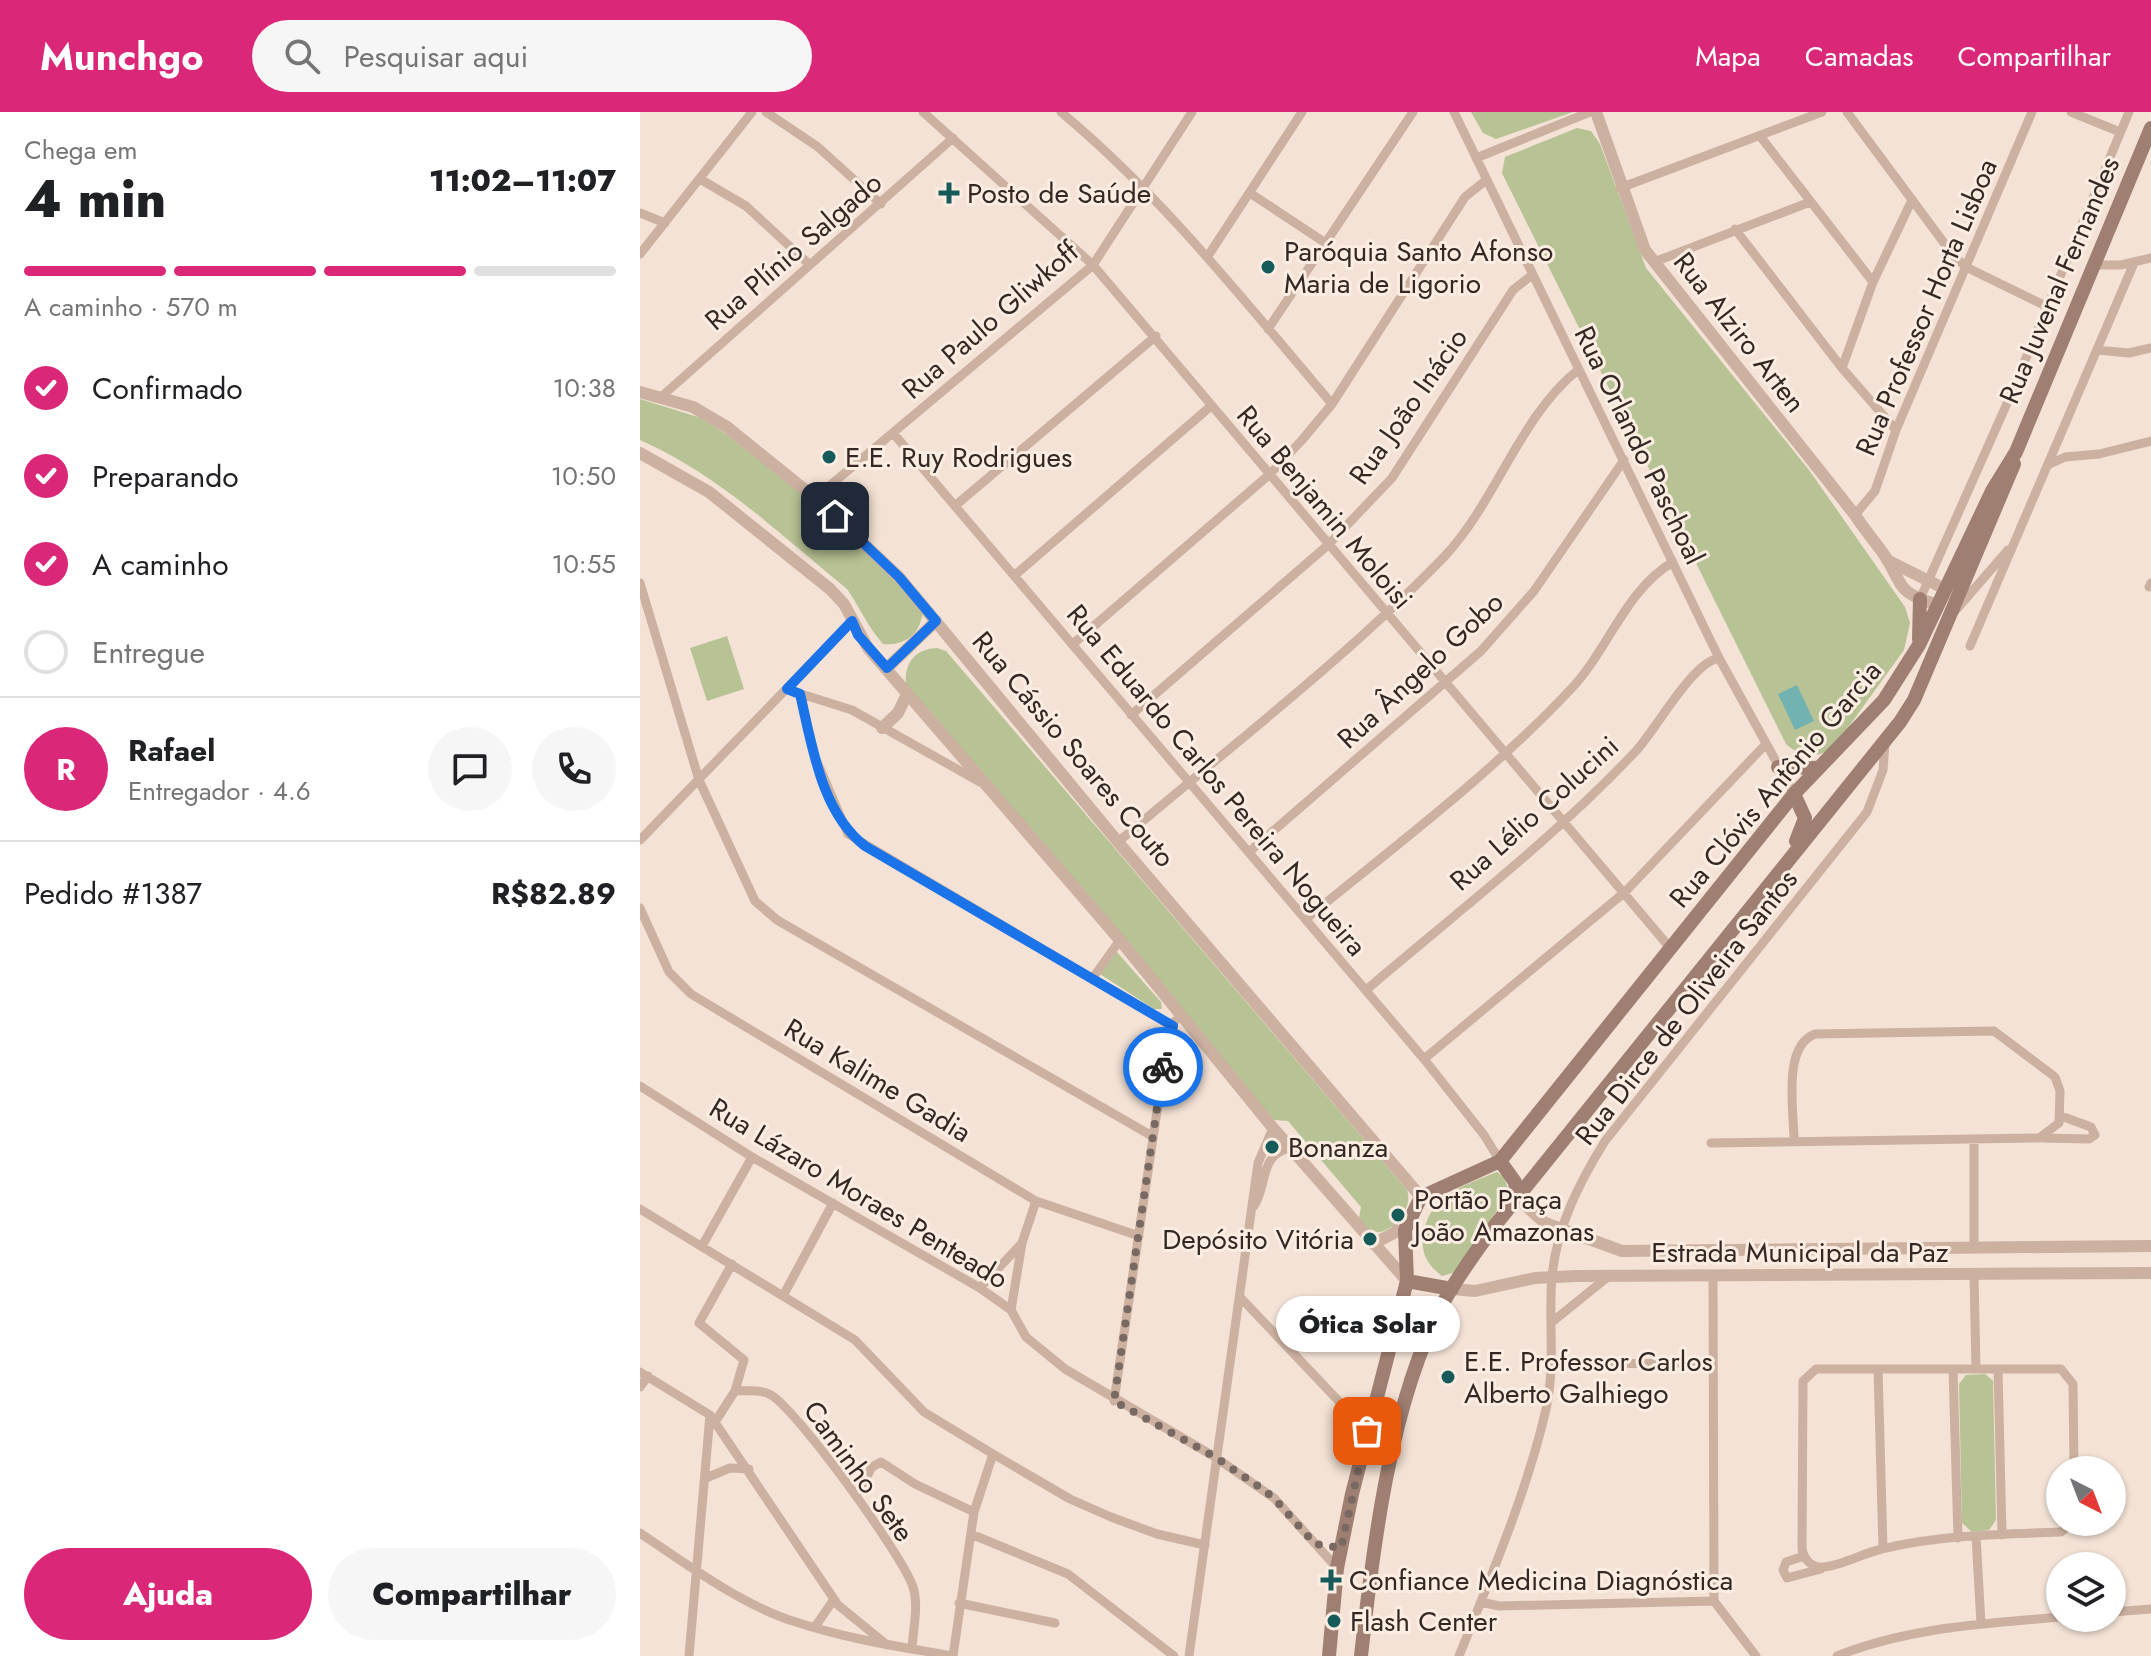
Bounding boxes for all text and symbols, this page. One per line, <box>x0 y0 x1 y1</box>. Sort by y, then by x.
search box <box>252 20 812 92</box>
text: Munchgo <box>40 29 204 84</box>
icon: search <box>280 34 324 78</box>
text: Pesquisar aqui <box>344 35 528 78</box>
text: Mapa <box>1695 36 1761 77</box>
text: Camadas <box>1805 36 1913 77</box>
text: Compartilhar <box>1957 36 2111 77</box>
text: Chega em <box>24 131 138 169</box>
street label: Rua Juvenal Fernandes <box>1989 150 2130 410</box>
street label: Rua Professor Horta Lisboa <box>1845 152 2008 462</box>
text: 11:02–11:07 <box>429 159 616 202</box>
text: 4 min <box>24 161 166 237</box>
street label: Rua Plínio Salgado <box>696 163 891 340</box>
place label: Posto de Saúde <box>967 173 1151 214</box>
marker: Posto de Saúde <box>938 182 960 204</box>
street label: Rua Paulo Gliwkoff <box>893 231 1089 409</box>
place label: Paróquia Santo Afonso Maria de Ligorio <box>1284 231 1553 304</box>
street label: Rua Alziro Arten <box>1664 243 1816 421</box>
marker: Paróquia Santo Afonso Maria de Ligorio <box>1259 258 1277 276</box>
text: A caminho · 570 m <box>24 288 238 326</box>
street label: Rua Orlando Paschoal <box>1564 319 1715 571</box>
street label: Rua João Inácio <box>1339 320 1478 493</box>
icon: check <box>24 366 68 410</box>
text: Confirmado <box>92 367 243 410</box>
text: 10:38 <box>553 369 616 407</box>
street label: Rua Benjamin Moloisi <box>1227 396 1422 618</box>
place label: E.E. Ruy Rodrigues <box>845 437 1072 478</box>
marker: E.E. Ruy Rodrigues <box>820 448 838 466</box>
icon: check <box>24 454 68 498</box>
text: Preparando <box>92 455 239 498</box>
text: 10:50 <box>551 457 616 495</box>
pin <box>801 482 869 550</box>
icon: home <box>813 494 857 538</box>
icon: check <box>24 542 68 586</box>
text: A caminho <box>92 543 229 586</box>
text: 10:55 <box>552 545 616 583</box>
street label: Rua Ângelo Gobo <box>1328 582 1513 758</box>
street label: Rua Eduardo Carlos Pereira Nogueira <box>1057 595 1376 965</box>
street label: Rua Cássio Soares Couto <box>962 622 1185 876</box>
text: Entregue <box>92 631 205 674</box>
street label: Rua Clóvis Antônio Garcia <box>1660 652 1891 917</box>
street label: Rua Lélio Colucini <box>1441 726 1628 901</box>
button: chat <box>428 727 512 811</box>
button: phone <box>532 727 616 811</box>
text: Rafael <box>128 729 215 772</box>
text: R <box>56 748 76 791</box>
text: Entregador · 4.6 <box>128 772 311 810</box>
street label: Rua Dirce de Oliveira Santos <box>1565 861 1807 1154</box>
text: Pedido #1387 <box>24 872 202 915</box>
text: R$82.89 <box>491 872 616 915</box>
street label: Rua Kalime Gadia <box>776 1008 979 1153</box>
courier <box>1123 1027 1203 1107</box>
icon: bike <box>1141 1045 1185 1089</box>
street label: Rua Lázaro Moraes Penteado <box>701 1088 1016 1299</box>
place label: Bonanza <box>1288 1127 1388 1168</box>
marker: Bonanza <box>1263 1138 1281 1156</box>
place label: Portão Praça João Amazonas <box>1410 1179 1594 1252</box>
marker: Portão Praça João Amazonas <box>1389 1206 1407 1224</box>
place label: Depósito Vitória <box>1162 1219 1354 1260</box>
marker: Depósito Vitória <box>1361 1230 1379 1248</box>
street label: Estrada Municipal da Paz <box>1651 1232 1949 1273</box>
callout: Ótica Solar <box>1275 1295 1459 1351</box>
text: Ótica Solar <box>1299 1305 1437 1343</box>
place label: E.E. Professor Carlos Alberto Galhiego <box>1464 1341 1713 1414</box>
marker: E.E. Professor Carlos Alberto Galhiego <box>1439 1368 1457 1386</box>
street label: Caminho Sete <box>793 1392 924 1550</box>
pin <box>1333 1397 1401 1465</box>
icon: bag <box>1345 1409 1389 1453</box>
north arrow <box>2046 1456 2126 1536</box>
map controls <box>2046 1456 2126 1632</box>
button: Ajuda <box>24 1548 312 1640</box>
button: Compartilhar <box>328 1548 616 1640</box>
button: layers <box>2046 1552 2126 1632</box>
place label: Confiance Medicina Diagnóstica <box>1349 1560 1733 1601</box>
marker: Confiance Medicina Diagnóstica <box>1320 1569 1342 1591</box>
place label: Flash Center <box>1350 1601 1498 1642</box>
marker: Flash Center <box>1325 1612 1343 1630</box>

